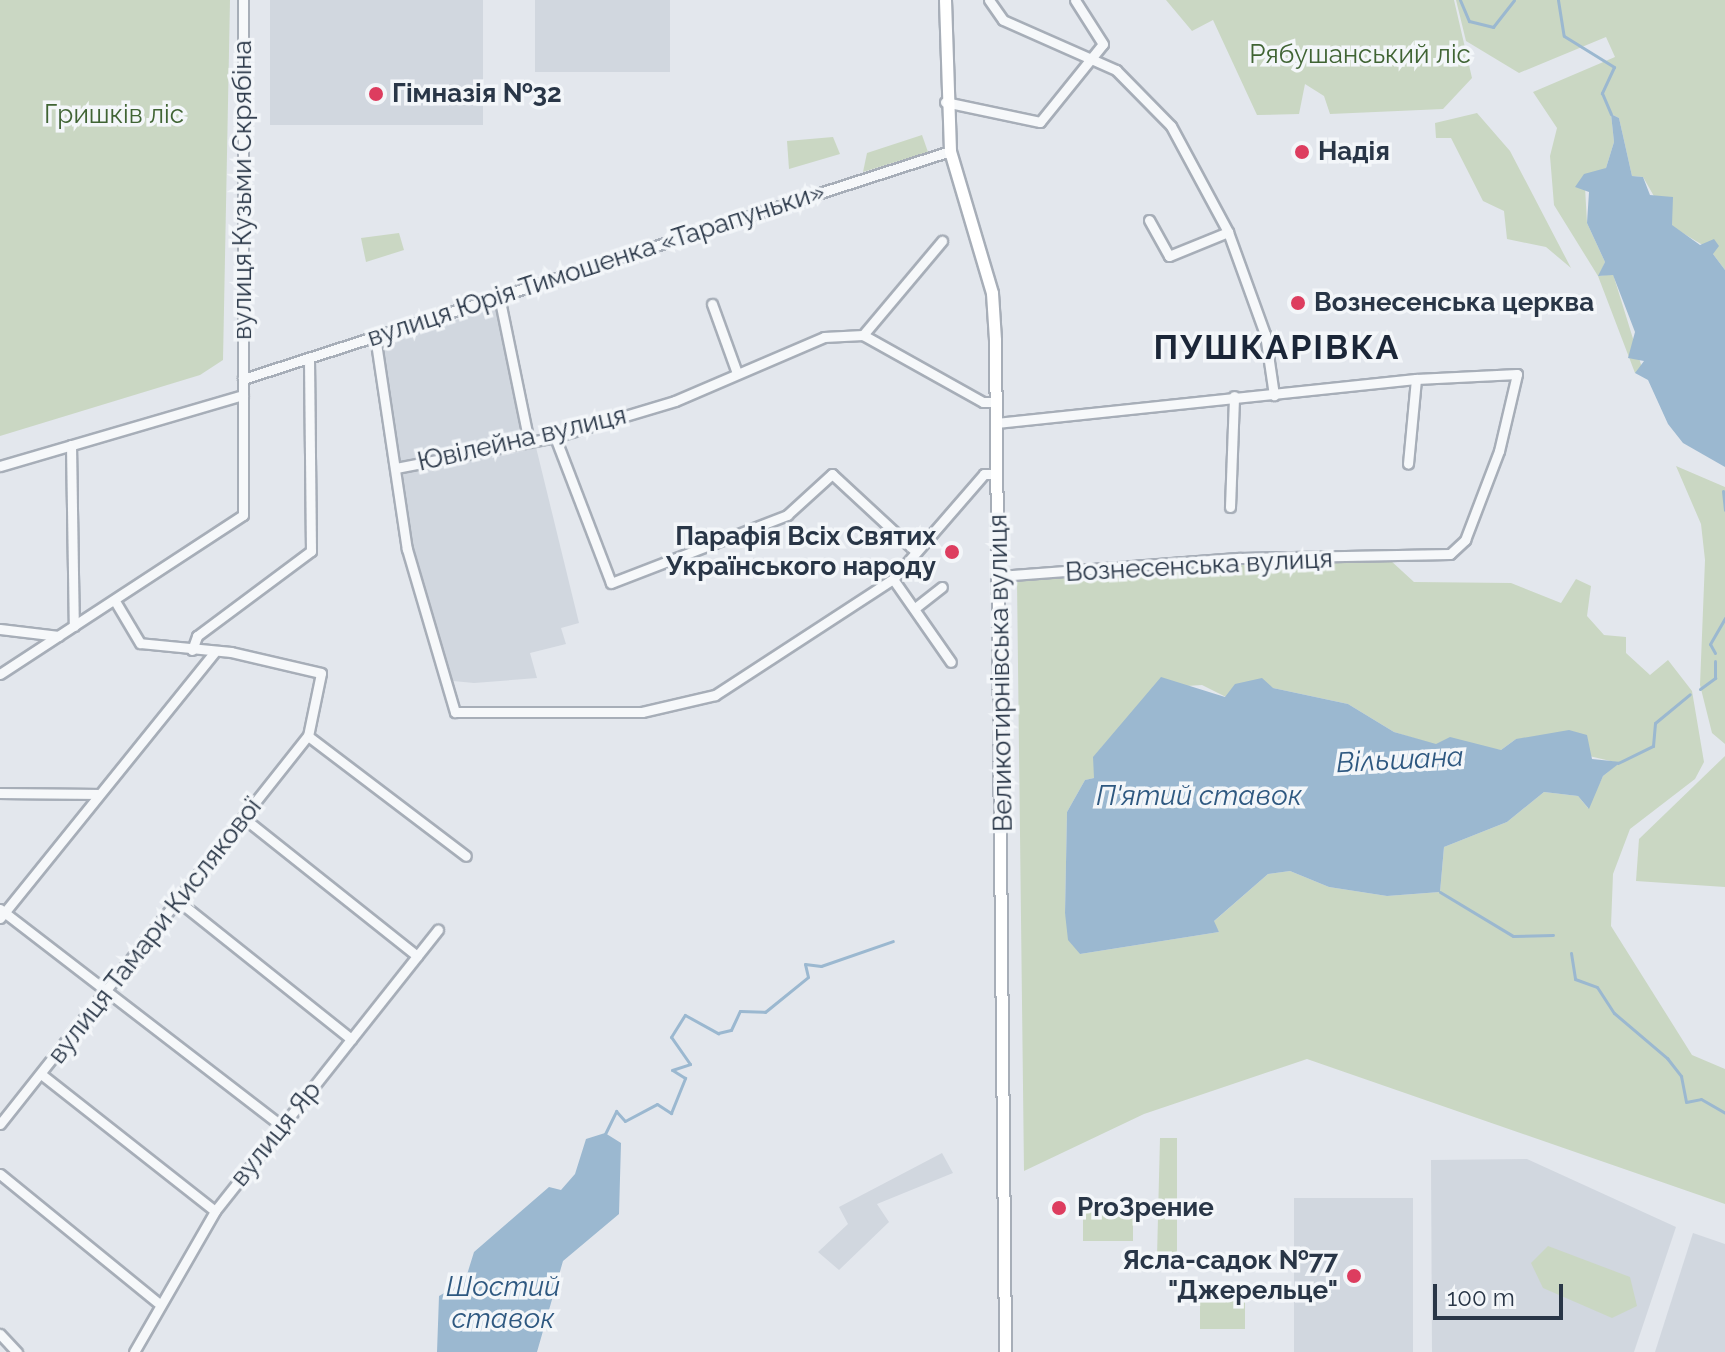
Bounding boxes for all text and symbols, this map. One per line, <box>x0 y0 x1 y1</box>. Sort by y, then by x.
park label: Рябушанський ліс <box>1249 39 1471 71</box>
street label: вулиця Кузьми Скрябіна <box>227 40 259 340</box>
place label: Гімназія №32 <box>392 78 562 110</box>
marker: Гімназія №32 <box>367 85 385 103</box>
park label: Гришків ліс <box>44 99 184 131</box>
place label: Надія <box>1318 136 1390 168</box>
marker: Надія <box>1293 143 1311 161</box>
street label: вулиця Юрія Тимошенка «Тарапуньки» <box>363 176 829 354</box>
place label: Вознесенська церква <box>1314 287 1594 319</box>
marker: Вознесенська церква <box>1289 294 1307 312</box>
district label: ПУШКАРІВКА <box>1154 328 1400 368</box>
street label: Ювілейна вулиця <box>415 400 629 478</box>
street label: Великотирнівська вулиця <box>983 514 1019 832</box>
place label: Парафія Всіх Святих Українського народу <box>666 521 936 582</box>
marker: Парафія Всіх Святих Українського народу <box>943 543 961 561</box>
street label: Вознесенська вулиця <box>1065 543 1333 589</box>
water label: Вільшана <box>1336 740 1464 780</box>
water label: П'ятий ставок <box>1096 779 1302 813</box>
street label: вулиця Тамари Кислякової <box>41 792 269 1070</box>
street label: вулиця Яр <box>224 1075 328 1193</box>
place label: ProЗрение <box>1077 1192 1214 1224</box>
marker: ProЗрение <box>1048 1197 1070 1219</box>
place label: Ясла-садок №77 "Джерельце" <box>1122 1245 1338 1306</box>
marker: Ясла-садок №77 "Джерельце" <box>1345 1267 1363 1285</box>
scale bar <box>1437 1268 1567 1318</box>
water label: Шостий ставок <box>446 1270 560 1336</box>
text: 100 m <box>1447 1283 1515 1312</box>

